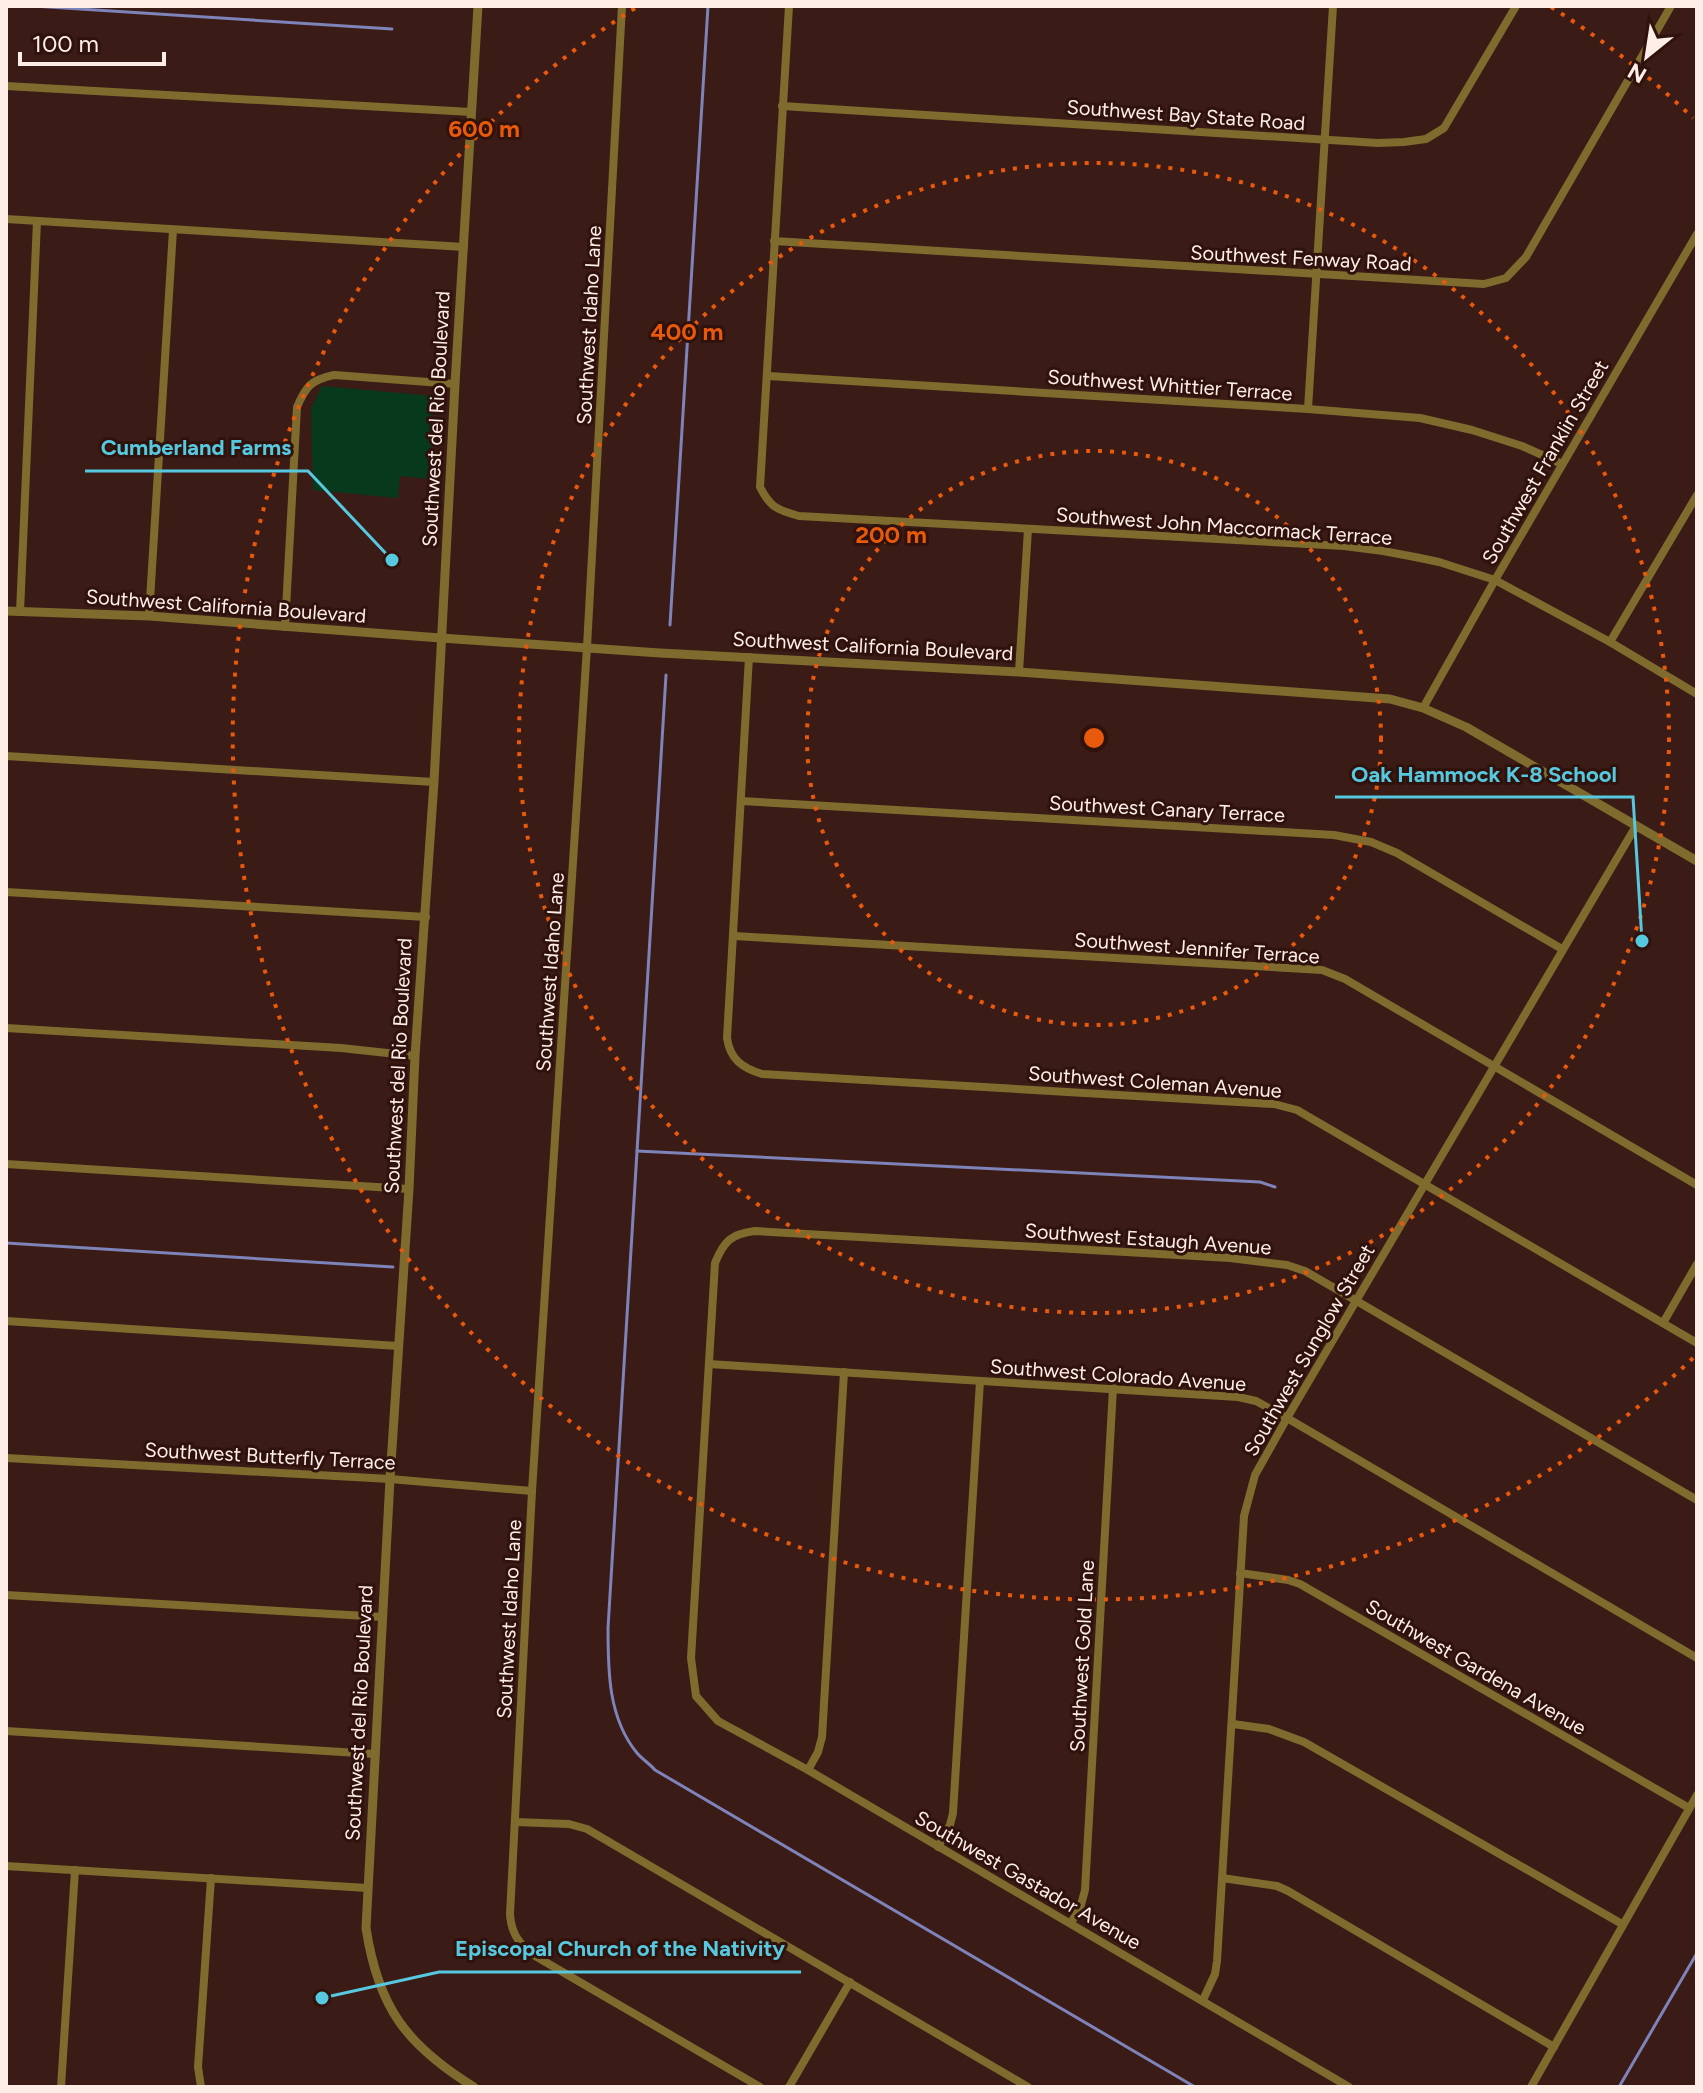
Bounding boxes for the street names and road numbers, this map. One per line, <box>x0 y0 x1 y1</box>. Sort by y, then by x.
street label: Southwest Bay State Road <box>1066 95 1306 135</box>
street label: Southwest Idaho Lane <box>572 225 606 425</box>
street label: Southwest Fenway Road <box>1190 240 1412 276</box>
street label: Southwest del Rio Boulevard <box>417 290 455 548</box>
street label: Southwest Franklin Street <box>1477 356 1613 568</box>
street label: Southwest Whittier Terrace <box>1047 364 1293 406</box>
street label: Southwest John Maccormack Terrace <box>1055 502 1393 550</box>
street label: Southwest California Boulevard <box>85 584 367 628</box>
street label: Southwest California Boulevard <box>732 627 1014 665</box>
street label: Southwest Canary Terrace <box>1048 791 1286 827</box>
street label: Southwest Idaho Lane <box>531 872 569 1072</box>
street label: Southwest Jennifer Terrace <box>1073 927 1321 969</box>
street label: Southwest del Rio Boulevard <box>379 937 417 1195</box>
street label: Southwest Coleman Avenue <box>1027 1061 1283 1103</box>
street label: Southwest Estaugh Avenue <box>1024 1218 1272 1260</box>
street label: Southwest Sunglow Street <box>1238 1240 1380 1460</box>
street label: Southwest Colorado Avenue <box>989 1354 1247 1396</box>
street label: Southwest Butterfly Terrace <box>144 1437 396 1475</box>
street label: Southwest Idaho Lane <box>492 1519 526 1719</box>
street label: Southwest Gold Lane <box>1065 1559 1099 1753</box>
street label: Southwest del Rio Boulevard <box>340 1584 378 1842</box>
street label: Southwest Gardena Avenue <box>1362 1594 1591 1740</box>
street label: Southwest Gastador Avenue <box>911 1805 1145 1955</box>

